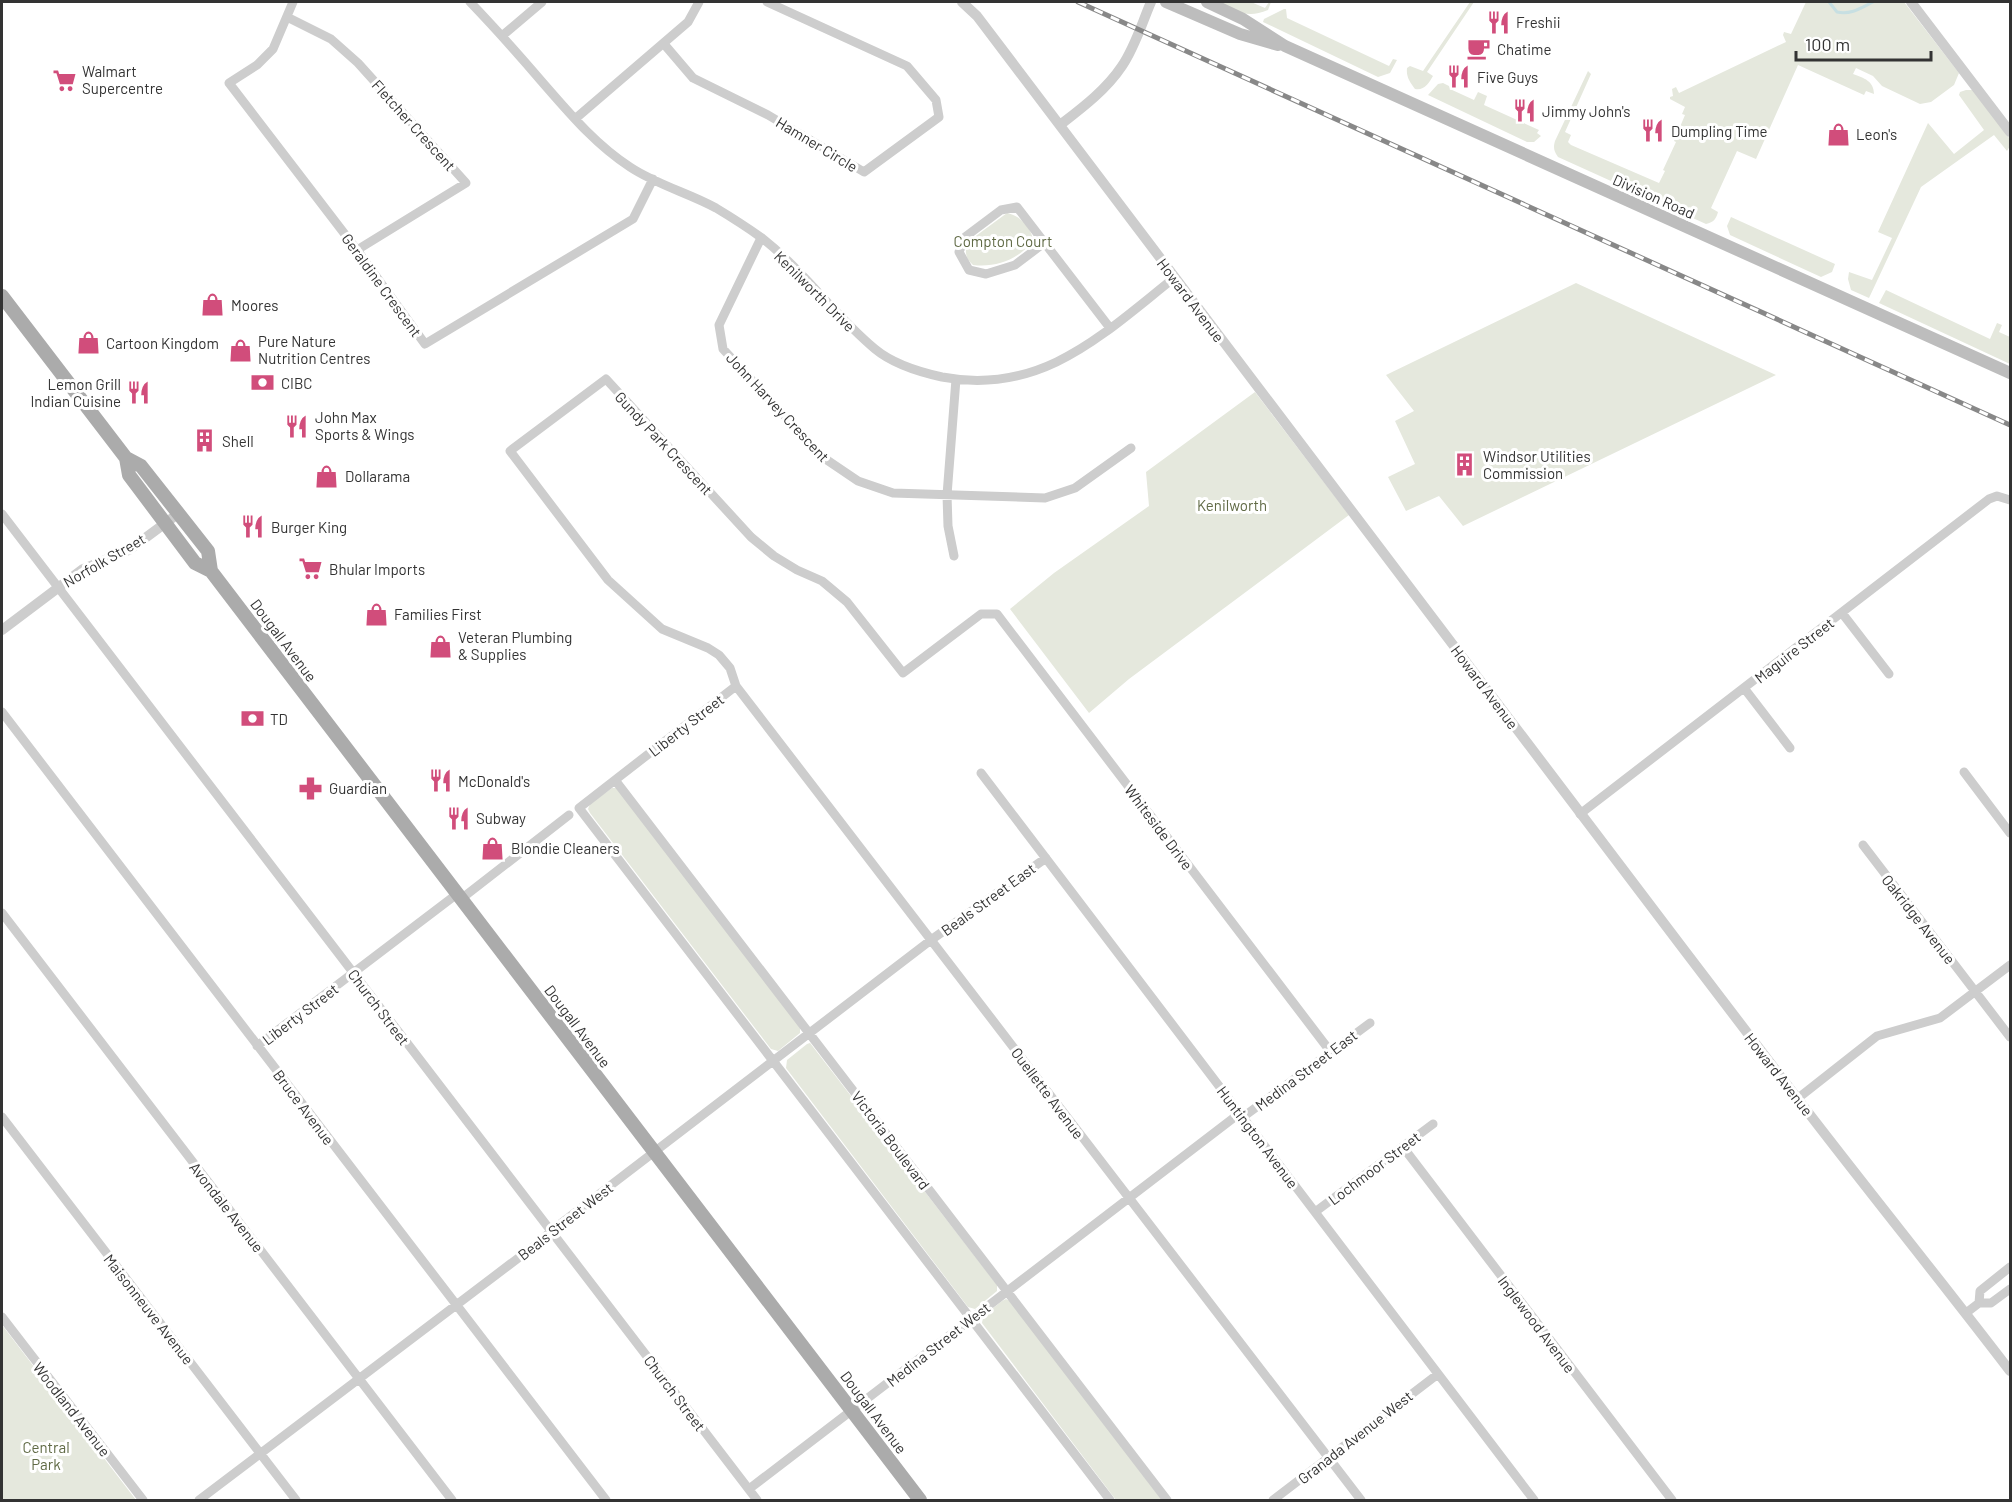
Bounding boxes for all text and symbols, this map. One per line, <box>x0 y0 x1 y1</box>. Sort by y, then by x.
restaurant icon: Freshii <box>1485 9 1511 35</box>
place label: Freshii <box>1516 13 1561 31</box>
scale bar <box>1796 24 1931 62</box>
text: 100 m <box>1805 33 1850 55</box>
cafe icon: Chatime <box>1466 36 1492 62</box>
place label: Chatime <box>1497 40 1551 58</box>
place label: Walmart Supercentre <box>82 62 163 97</box>
restaurant icon: Five Guys <box>1446 64 1472 90</box>
supermarket icon: Walmart Supercentre <box>51 67 77 93</box>
place label: Five Guys <box>1477 68 1538 86</box>
street label: Fletcher Crescent <box>368 76 460 174</box>
restaurant icon: Jimmy John's <box>1511 98 1537 124</box>
place label: Jimmy John's <box>1542 102 1630 120</box>
street label: Hamner Circle <box>773 113 861 175</box>
restaurant icon: Dumpling Time <box>1640 118 1666 144</box>
shop icon: Leon's <box>1825 121 1851 147</box>
place label: Dumpling Time <box>1671 122 1768 140</box>
place label: Leon's <box>1856 125 1897 143</box>
street label: Division Road <box>1610 170 1698 222</box>
street label: Geraldine Crescent <box>338 230 426 340</box>
park label: Compton Court <box>954 232 1052 250</box>
street label: Kenilworth Drive <box>771 247 859 335</box>
street label: Howard Avenue <box>1154 255 1228 345</box>
shop icon: Moores <box>200 292 226 318</box>
place label: Moores <box>231 296 279 314</box>
shop icon: Cartoon Kingdom <box>75 330 101 356</box>
place label: Pure Nature Nutrition Centres <box>258 332 371 367</box>
place label: Cartoon Kingdom <box>106 334 219 352</box>
shop icon: Pure Nature Nutrition Centres <box>227 337 253 363</box>
street label: John Harvey Crescent <box>723 349 833 465</box>
bank icon: CIBC <box>250 370 276 396</box>
place label: CIBC <box>281 374 312 392</box>
place label: Lemon Grill Indian Cuisine <box>30 375 121 410</box>
restaurant icon: Lemon Grill Indian Cuisine <box>126 380 152 406</box>
street label: Gundy Park Crescent <box>612 388 716 498</box>
place label: John Max Sports & Wings <box>315 408 415 443</box>
restaurant icon: John Max Sports & Wings <box>284 413 310 439</box>
building icon: Shell <box>191 428 217 454</box>
place label: Shell <box>222 432 254 450</box>
place label: Windsor Utilities Commission <box>1483 447 1591 482</box>
building icon: Windsor Utilities Commission <box>1452 452 1478 478</box>
shop icon: Dollarama <box>314 463 340 489</box>
place label: Dollarama <box>345 467 410 485</box>
park label: Kenilworth <box>1197 496 1267 514</box>
restaurant icon: Burger King <box>240 514 266 540</box>
place label: Burger King <box>271 518 347 536</box>
street label: Norfolk Street <box>60 529 148 591</box>
supermarket icon: Bhular Imports <box>298 556 324 582</box>
place label: Bhular Imports <box>329 560 425 578</box>
street label: Dougall Avenue <box>247 595 321 685</box>
shop icon: Families First <box>363 601 389 627</box>
place label: Families First <box>394 605 482 623</box>
street label: Maguire Street <box>1751 613 1837 687</box>
place label: Veteran Plumbing & Supplies <box>458 628 572 663</box>
shop icon: Veteran Plumbing & Supplies <box>427 633 453 659</box>
street label: Howard Avenue <box>1448 642 1522 732</box>
street label: Liberty Street <box>645 690 727 760</box>
bank icon: TD <box>239 706 265 732</box>
place label: TD <box>270 710 288 728</box>
restaurant icon: McDonald's <box>427 768 453 794</box>
place label: McDonald's <box>458 772 530 790</box>
pharmacy icon: Guardian <box>298 775 324 801</box>
place label: Guardian <box>329 779 387 797</box>
street label: Whiteside Drive <box>1121 781 1197 873</box>
restaurant icon: Subway <box>445 805 471 831</box>
place label: Subway <box>476 809 526 827</box>
shop icon: Blondie Cleaners <box>480 835 506 861</box>
place label: Blondie Cleaners <box>511 839 620 857</box>
street label: Beals Street East <box>937 859 1039 939</box>
street label: Oakridge Avenue <box>1878 871 1960 967</box>
street label: Church Street <box>345 965 413 1049</box>
street label: Liberty Street <box>258 980 342 1048</box>
street label: Dougall Avenue <box>541 981 615 1071</box>
street label: Medina Street East <box>1252 1026 1360 1114</box>
street label: Howard Avenue <box>1741 1029 1817 1119</box>
street label: Ouellette Avenue <box>1008 1044 1088 1142</box>
street label: Bruce Avenue <box>270 1066 338 1148</box>
street label: Huntington Avenue <box>1214 1082 1302 1192</box>
street label: Victoria Boulevard <box>848 1087 934 1193</box>
street label: Lochmoor Street <box>1324 1128 1424 1208</box>
street label: Avondale Avenue <box>186 1158 268 1256</box>
street label: Beals Street West <box>514 1178 616 1264</box>
street label: Maisonneuve Avenue <box>100 1250 198 1368</box>
street label: Inglewood Avenue <box>1495 1272 1579 1376</box>
street label: Medina Street West <box>883 1298 993 1390</box>
street label: Church Street <box>641 1351 709 1435</box>
street label: Woodland Avenue <box>30 1358 114 1460</box>
street label: Dougall Avenue <box>837 1367 911 1457</box>
street label: Granada Avenue West <box>1294 1387 1416 1487</box>
park label: Central Park <box>22 1438 70 1473</box>

